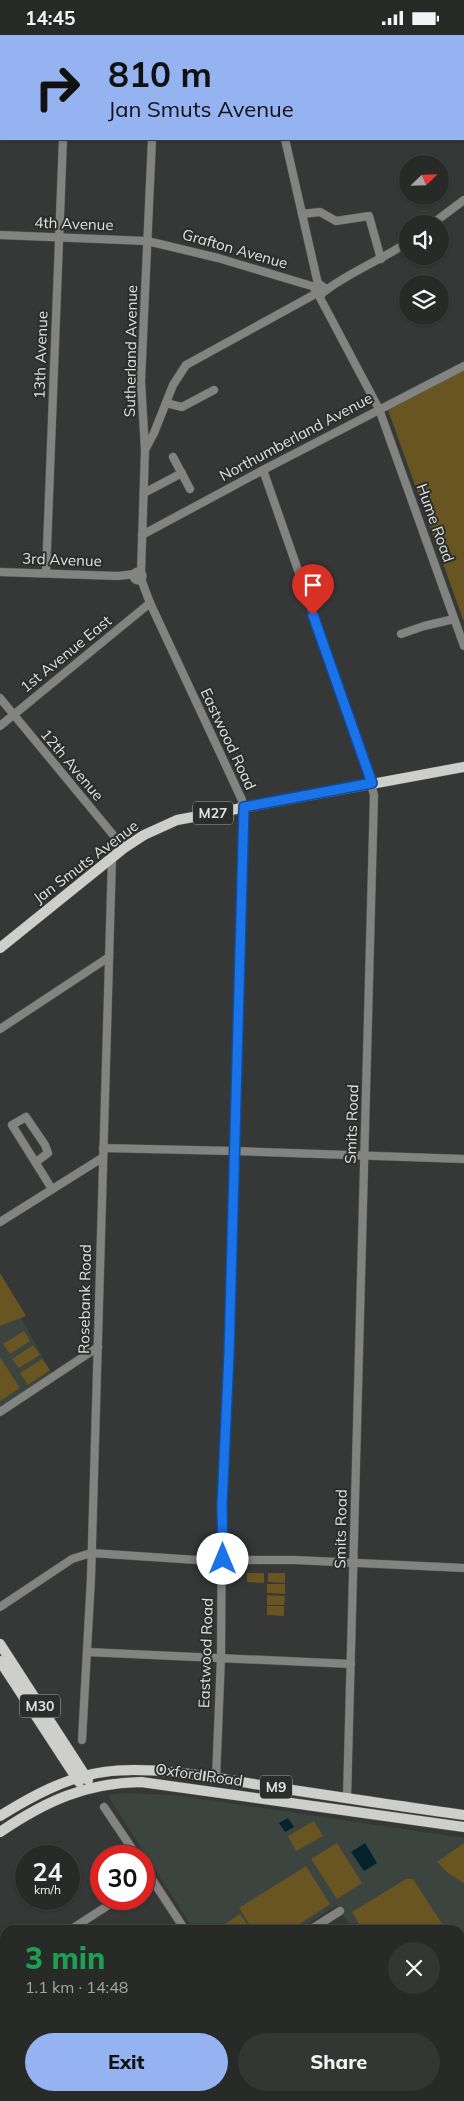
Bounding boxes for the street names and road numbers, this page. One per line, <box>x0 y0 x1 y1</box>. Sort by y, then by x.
street label: 4th Avenue <box>34 213 114 234</box>
street label: Grafton Avenue <box>180 224 290 273</box>
street label: Sutherland Avenue <box>120 285 141 417</box>
street label: 13th Avenue <box>29 311 52 399</box>
street label: Northumberland Avenue <box>216 388 376 485</box>
street label: Hume Road <box>412 481 458 565</box>
street label: 3rd Avenue <box>22 549 102 570</box>
street label: 1st Avenue East <box>16 611 115 696</box>
street label: Eastwood Road <box>197 685 260 793</box>
street label: 12th Avenue <box>37 725 108 805</box>
road number: M27 <box>193 801 233 825</box>
street label: Jan Smuts Avenue <box>29 816 142 907</box>
street label: Smits Road <box>341 1084 362 1164</box>
street label: Rosebank Road <box>74 1244 95 1354</box>
street label: Smits Road <box>330 1489 351 1569</box>
street label: Eastwood Road <box>194 1598 217 1708</box>
road number: M30 <box>20 1695 60 1717</box>
street label: Oxford Road <box>154 1759 244 1790</box>
road number: M9 <box>260 1775 292 1799</box>

